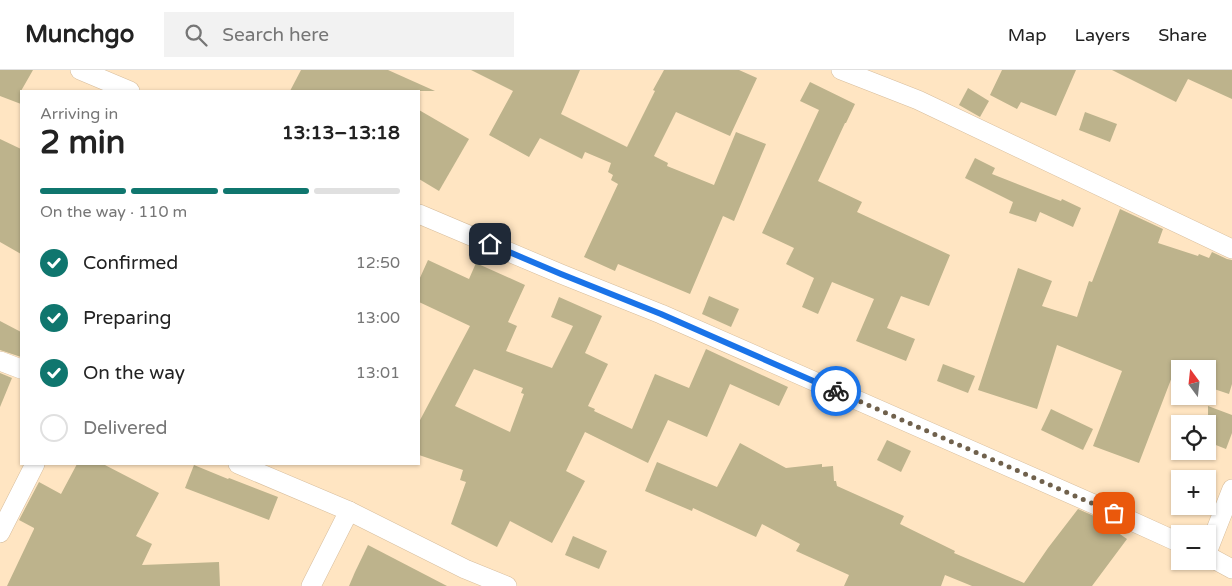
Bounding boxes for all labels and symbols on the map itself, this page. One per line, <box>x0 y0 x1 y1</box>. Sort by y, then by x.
pin <box>469 223 511 265</box>
north arrow <box>1171 360 1216 405</box>
courier <box>811 366 861 416</box>
pin <box>1093 492 1135 534</box>

